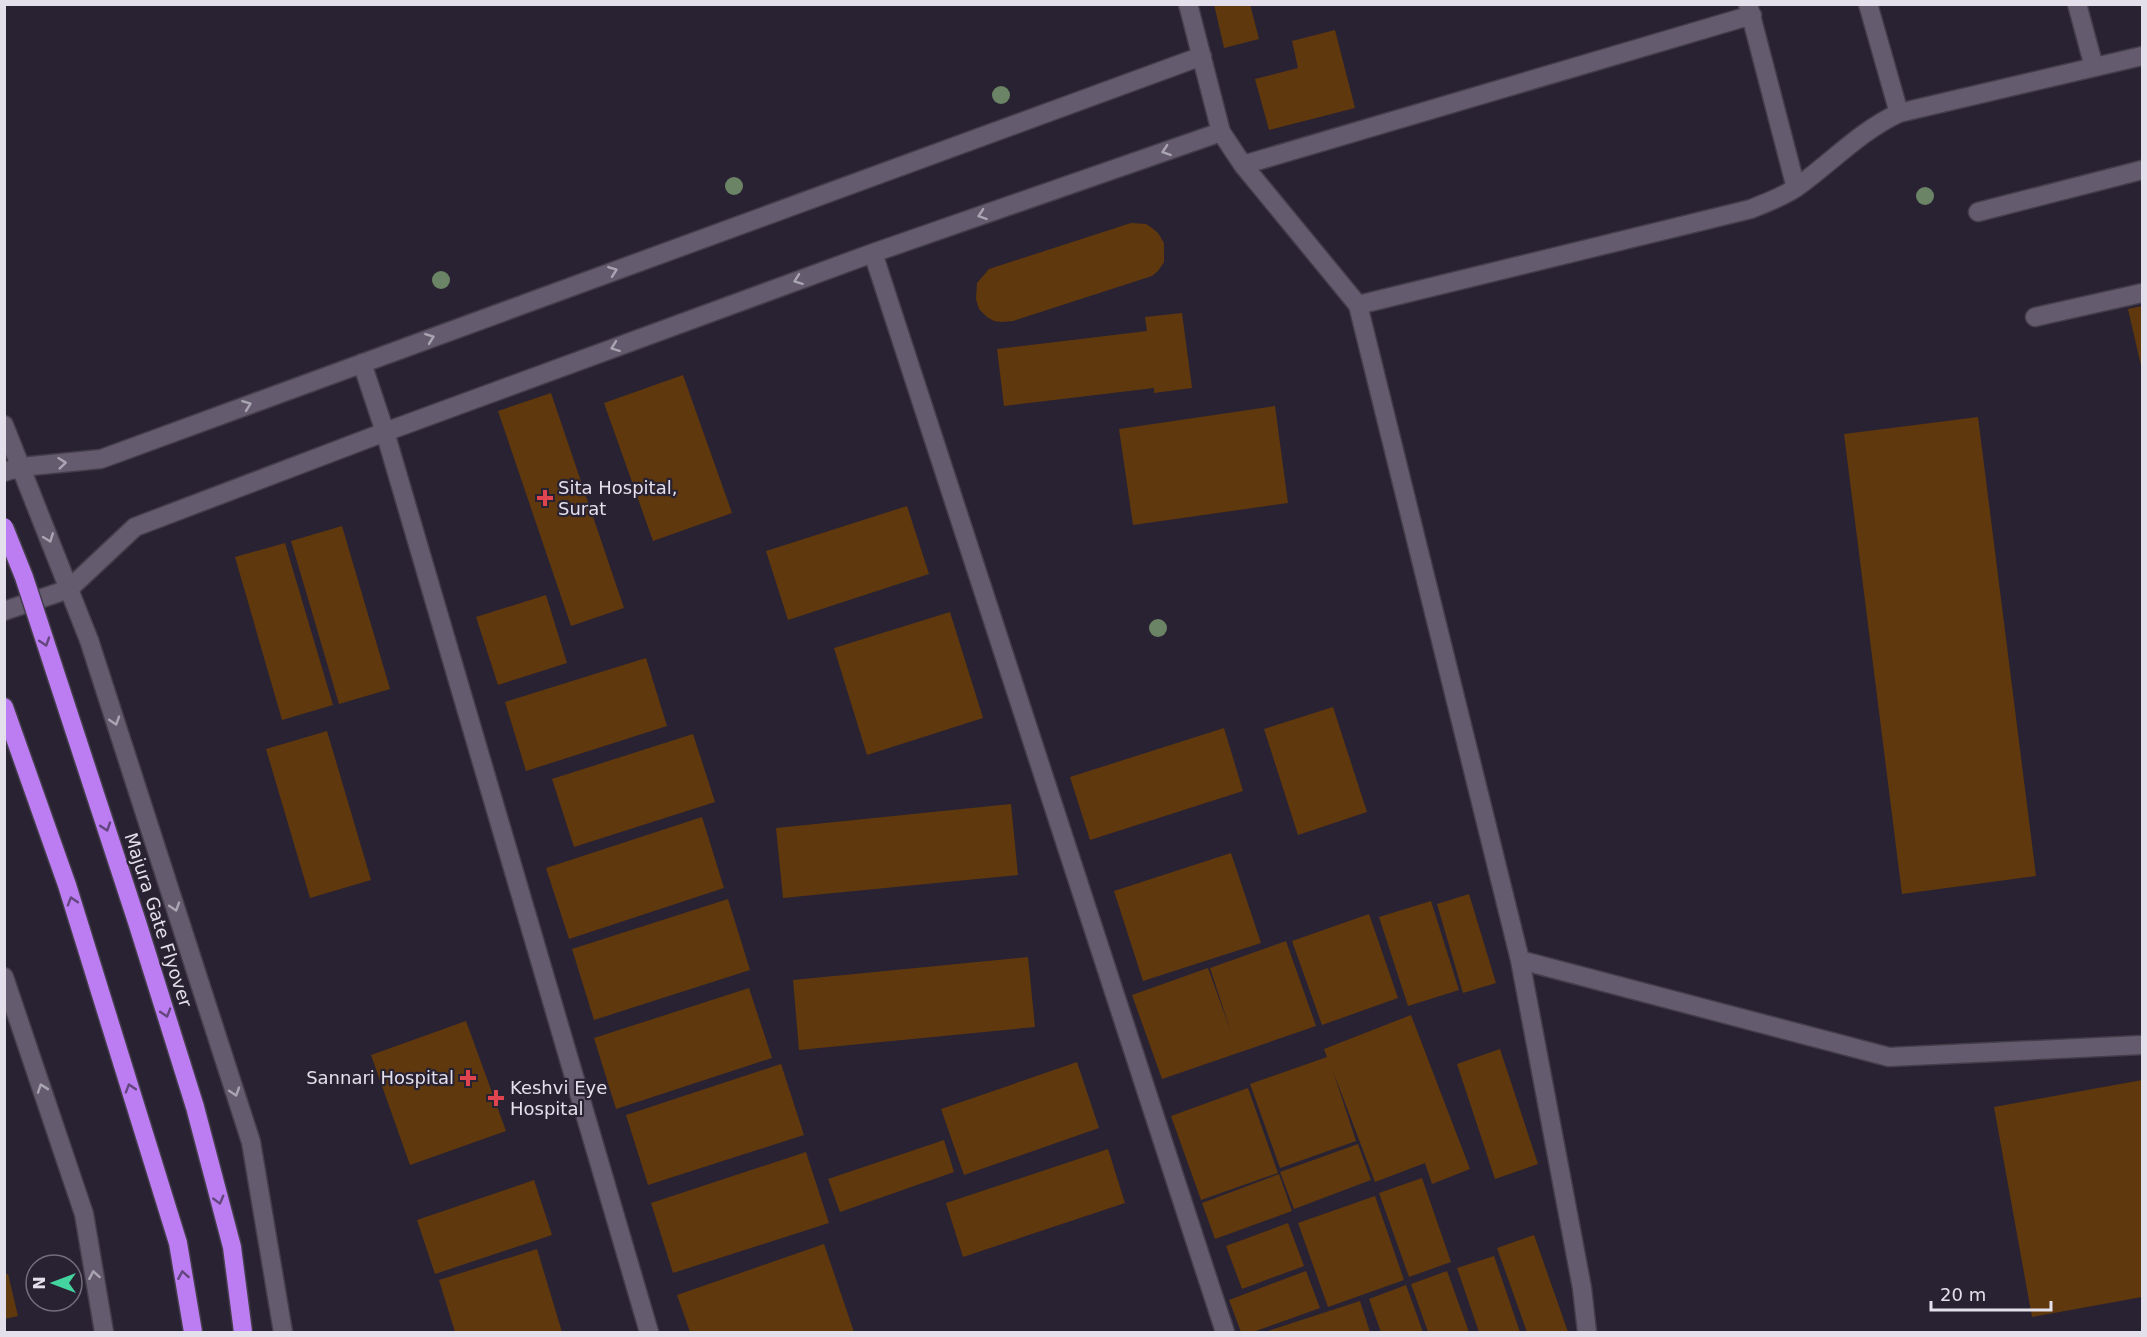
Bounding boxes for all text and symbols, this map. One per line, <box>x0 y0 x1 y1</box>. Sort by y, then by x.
one-way arrow <box>1161 144 1172 157</box>
one-way arrow <box>977 208 988 220</box>
one-way arrow <box>607 266 618 278</box>
one-way arrow <box>793 273 804 286</box>
one-way arrow <box>424 332 435 345</box>
one-way arrow <box>610 340 621 353</box>
one-way arrow <box>241 399 252 412</box>
one-way arrow <box>57 457 66 469</box>
place label: Sita Hospital, Surat <box>558 477 677 519</box>
marker: Sita Hospital, Surat <box>536 489 554 507</box>
one-way arrow <box>41 532 54 543</box>
one-way arrow <box>38 636 50 647</box>
one-way arrow <box>108 715 120 726</box>
one-way arrow <box>99 821 111 832</box>
street label: Majura Gate Flyover <box>120 830 197 1010</box>
one-way arrow <box>67 896 79 907</box>
one-way arrow <box>168 901 180 912</box>
one-way arrow <box>158 1007 171 1018</box>
place label: Sannari Hospital <box>306 1067 454 1088</box>
marker: Sannari Hospital <box>459 1069 477 1087</box>
place label: Keshvi Eye Hospital <box>510 1077 607 1119</box>
one-way arrow <box>36 1083 49 1094</box>
one-way arrow <box>125 1083 137 1093</box>
one-way arrow <box>228 1086 240 1097</box>
marker: Keshvi Eye Hospital <box>487 1089 505 1107</box>
one-way arrow <box>212 1195 225 1205</box>
north arrow <box>24 1253 84 1313</box>
one-way arrow <box>89 1270 101 1279</box>
one-way arrow <box>178 1270 190 1279</box>
scale bar <box>1931 1274 2051 1312</box>
text: N <box>30 1276 49 1290</box>
text: 20 m <box>1940 1284 1986 1305</box>

